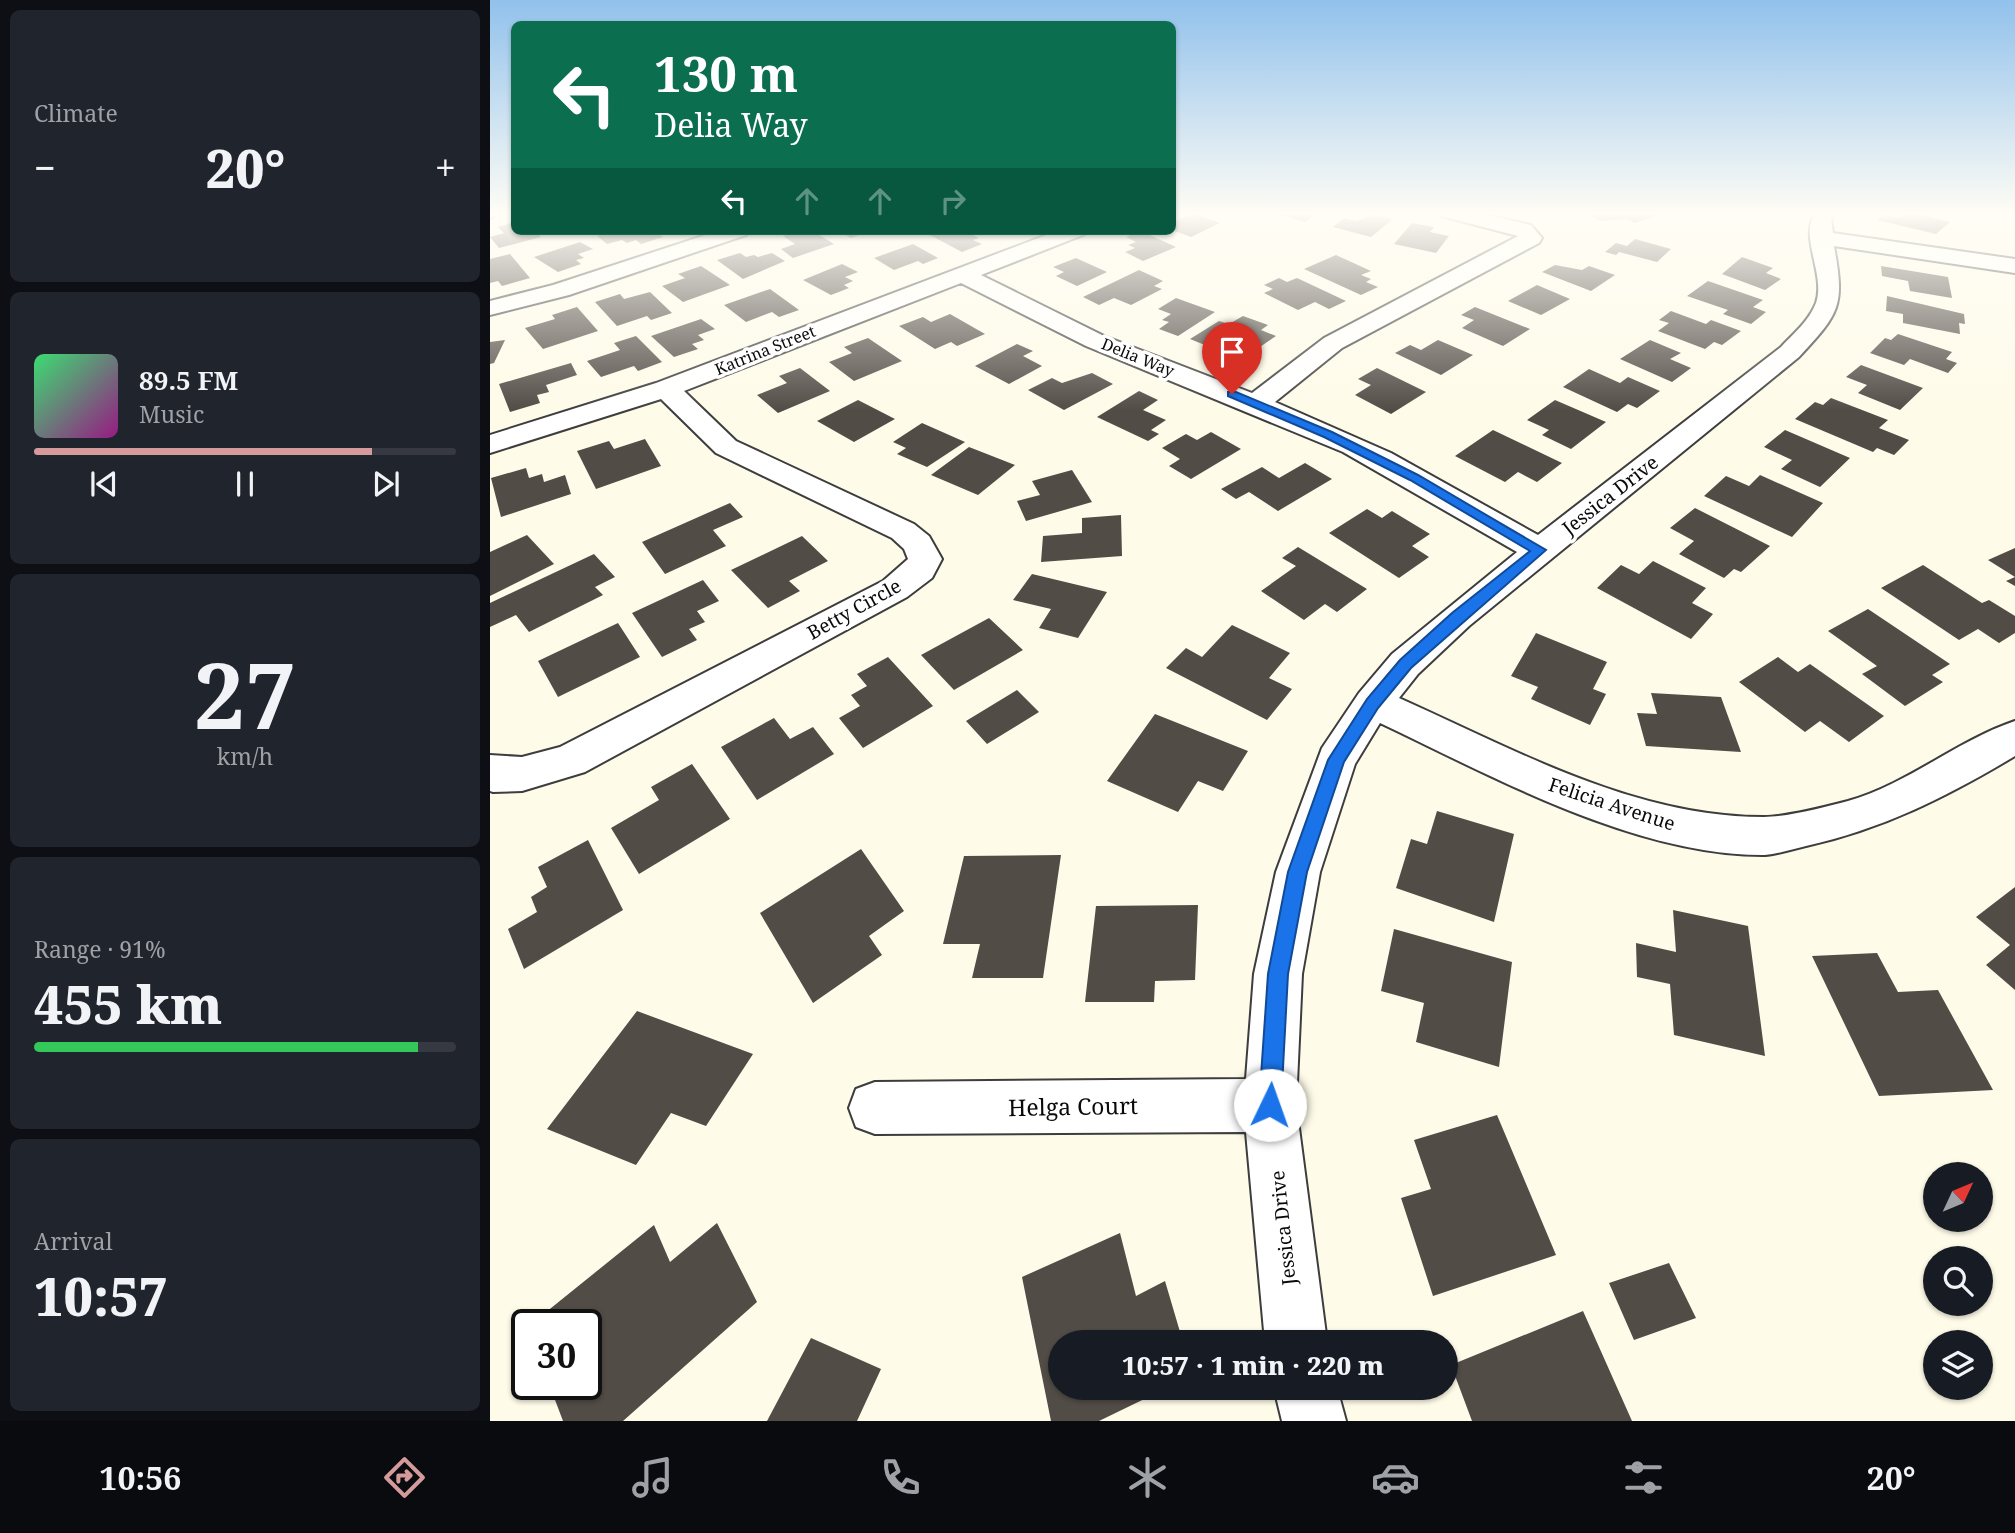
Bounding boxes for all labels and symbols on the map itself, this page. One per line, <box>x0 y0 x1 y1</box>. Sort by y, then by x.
street label: Katrina Street <box>711 320 819 380</box>
pin <box>1202 322 1262 394</box>
street label: Delia Way <box>1098 332 1179 382</box>
street label: Jessica Drive <box>1556 449 1663 541</box>
street label: Betty Circle <box>802 572 906 646</box>
street label: Felicia Avenue <box>1545 771 1679 837</box>
position arrow <box>1233 1068 1307 1142</box>
street label: Helga Court <box>1008 1089 1138 1123</box>
north arrow <box>1923 1162 1993 1232</box>
street label: Jessica Drive <box>1264 1169 1302 1288</box>
speed limit sign: 30 <box>511 1309 602 1400</box>

